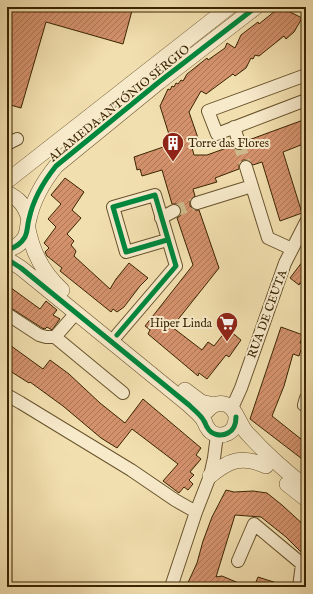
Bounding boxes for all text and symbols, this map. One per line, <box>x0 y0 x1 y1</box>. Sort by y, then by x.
street label: ALAMEDA ANTÓNIO SÉRGIO <box>44 41 193 166</box>
building icon: Torre das Flores <box>160 130 186 163</box>
place label: Torre das Flores <box>188 136 269 151</box>
street label: RUA DE CEUTA <box>245 267 291 360</box>
supermarket icon: Hiper Linda <box>214 310 240 343</box>
place label: Hiper Linda <box>150 316 213 332</box>

